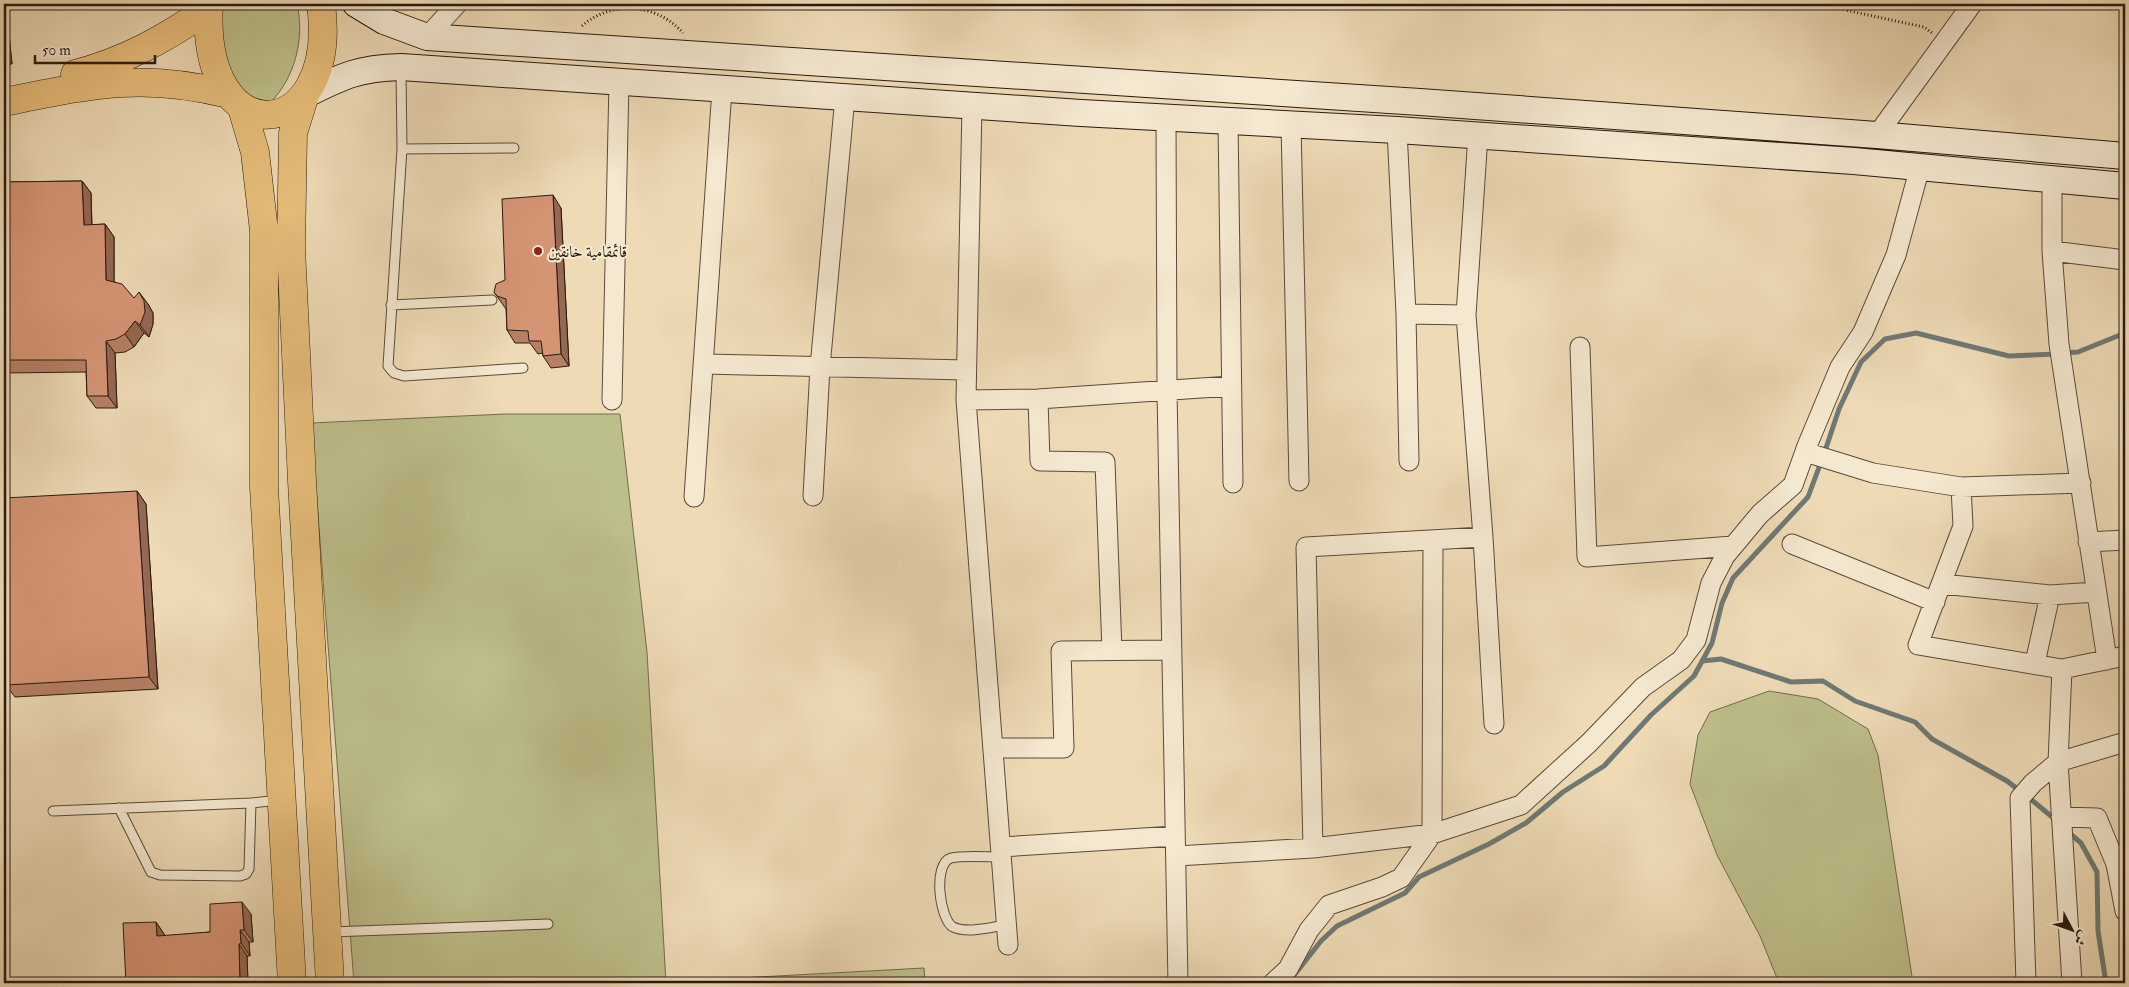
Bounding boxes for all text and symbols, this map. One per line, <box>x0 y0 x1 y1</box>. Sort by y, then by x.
scale bar <box>35 32 155 64</box>
text: 50 m <box>42 41 71 60</box>
place label: قائمقامية خانقين <box>548 242 627 262</box>
marker: قائمقامية خانقين <box>532 245 544 257</box>
north arrow <box>2046 904 2096 954</box>
text: ش <box>2070 927 2092 949</box>

